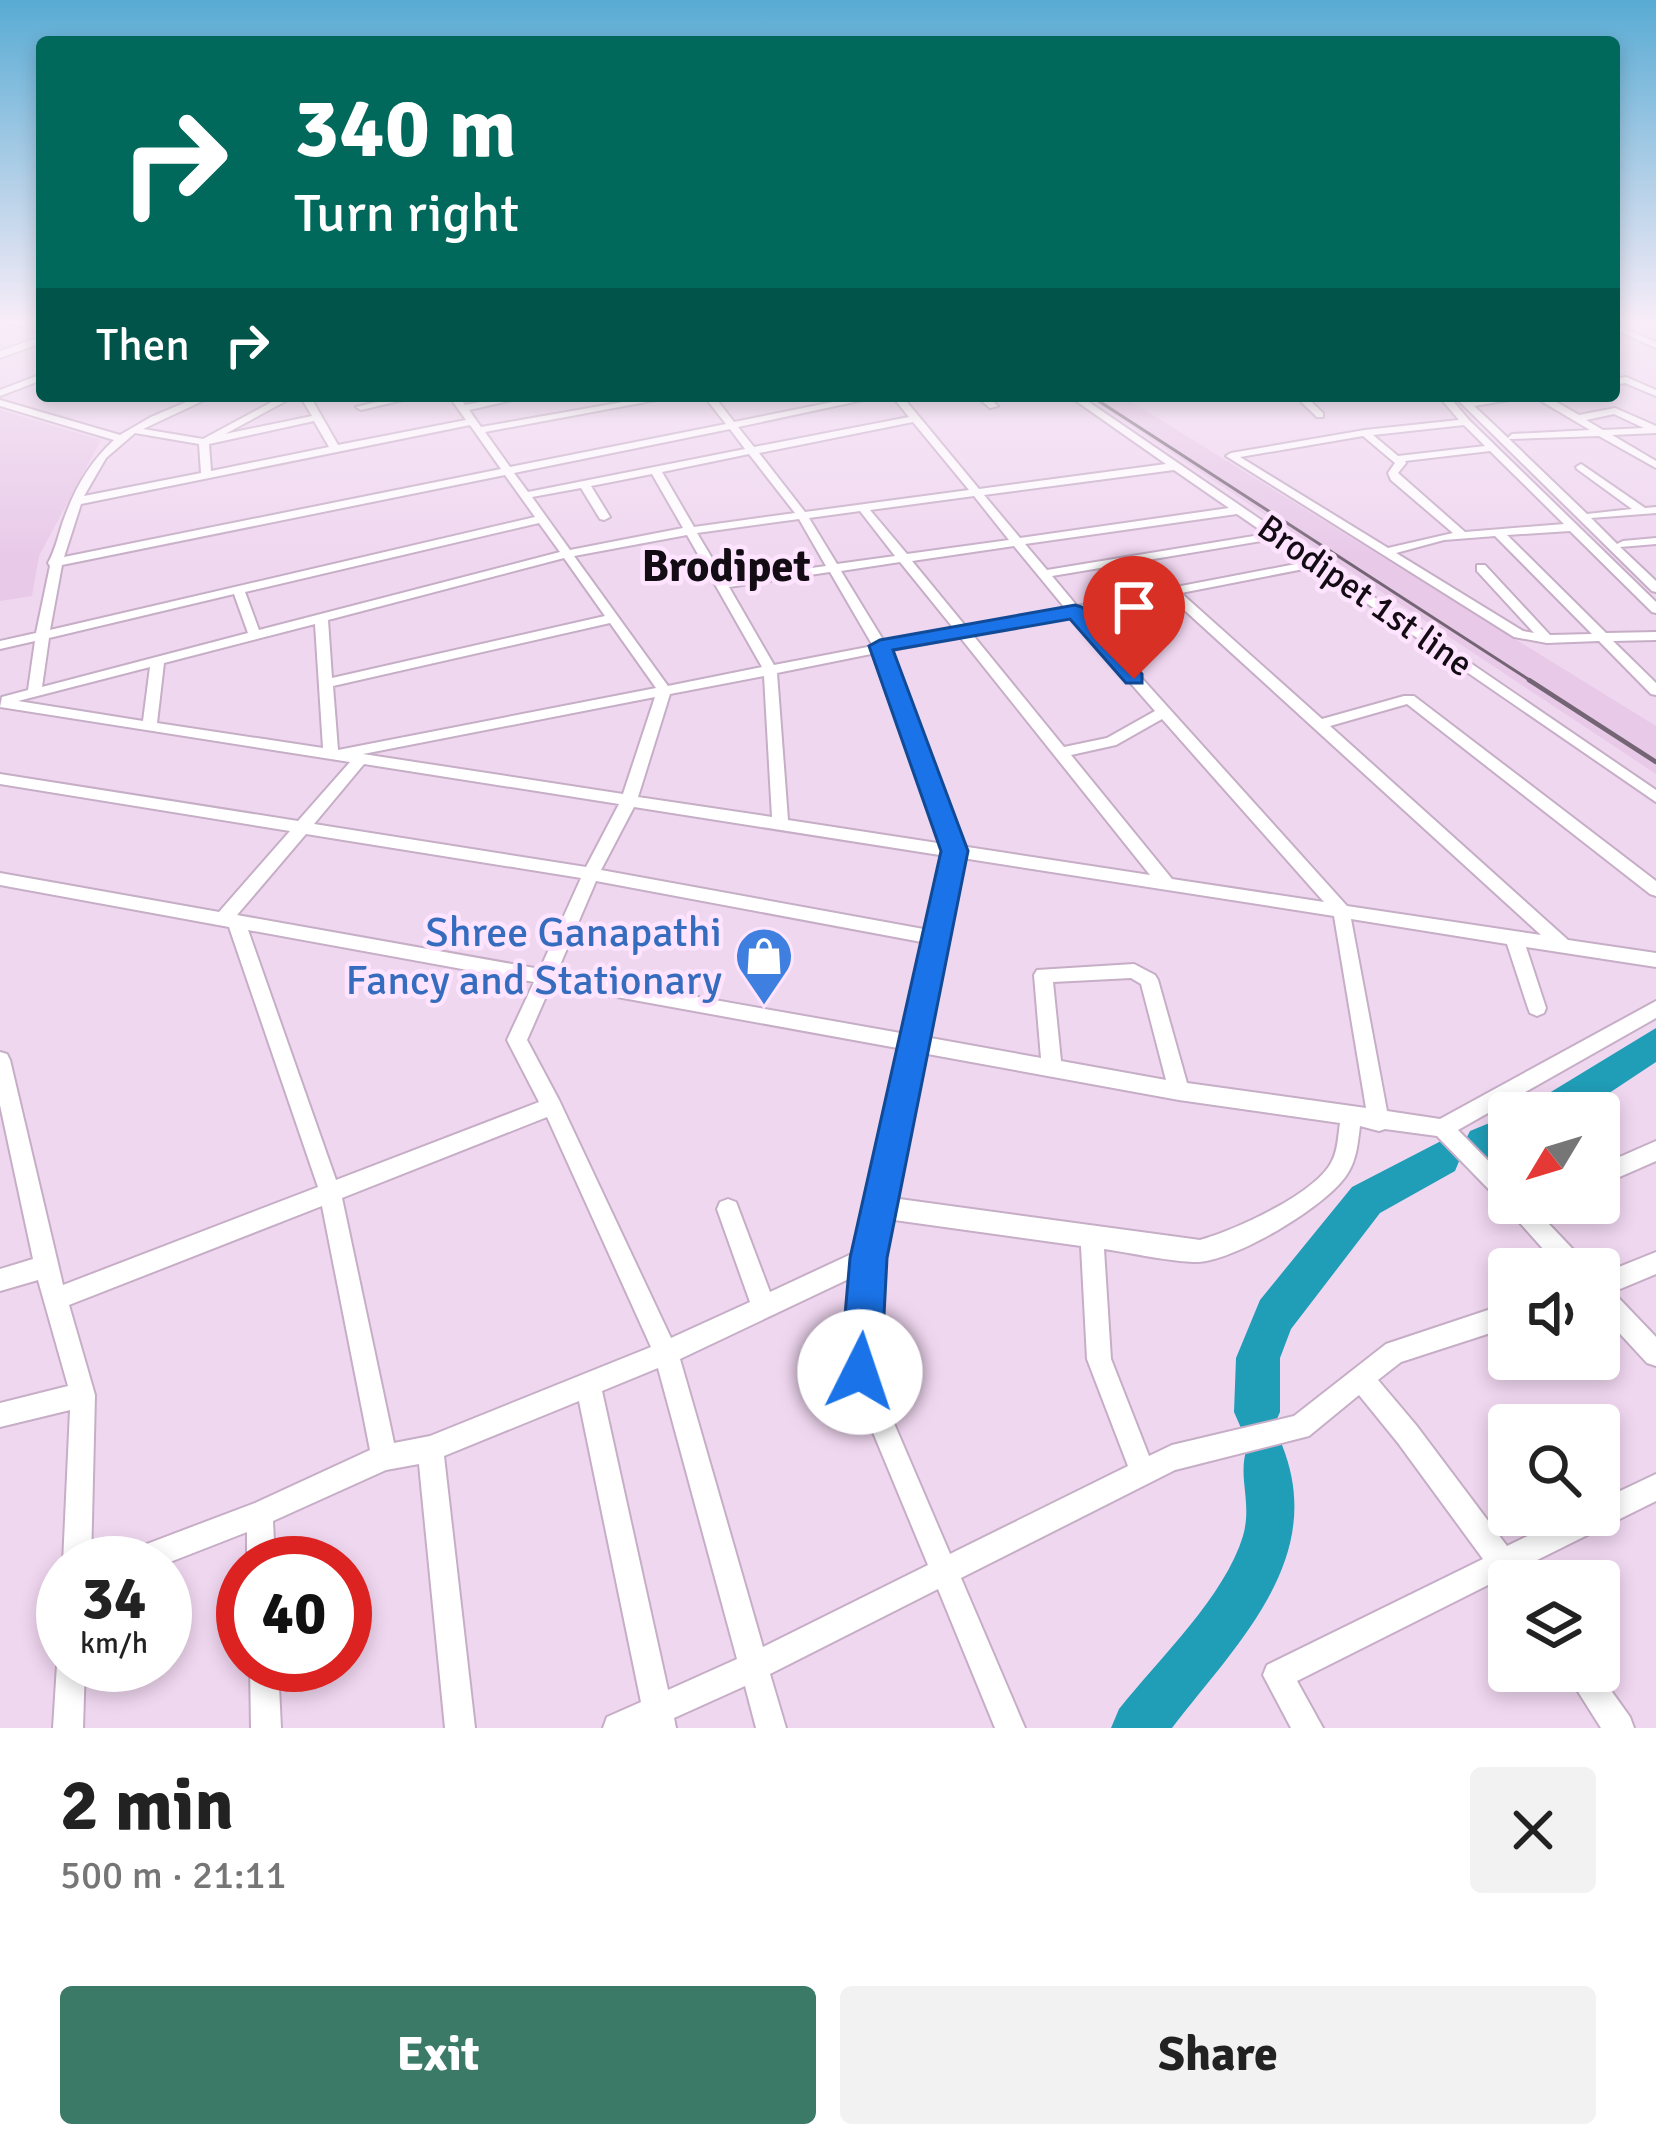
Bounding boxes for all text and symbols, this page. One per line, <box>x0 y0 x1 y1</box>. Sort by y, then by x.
text: 340 m <box>294 77 516 181</box>
icon: right <box>96 84 252 240</box>
text: Turn right <box>294 180 519 247</box>
icon: right <box>214 312 280 378</box>
text: Then <box>96 318 190 373</box>
street label: Brodipet 1st line <box>1249 505 1481 687</box>
district label: Brodipet <box>641 539 811 594</box>
pin <box>1083 556 1185 679</box>
icon: arrive <box>1101 574 1167 640</box>
place label: Shree Ganapathi Fancy and Stationary <box>345 907 722 1006</box>
shop icon: Shree Ganapathi Fancy and Stationary <box>733 925 795 1007</box>
north arrow <box>1488 1092 1620 1224</box>
map controls <box>1488 1092 1620 1692</box>
button: sound <box>1488 1248 1620 1380</box>
position arrow <box>797 1309 923 1435</box>
button: search <box>1488 1404 1620 1536</box>
speed limit sign: 40 <box>216 1536 372 1692</box>
button: layers <box>1488 1560 1620 1692</box>
text: 34 <box>82 1562 146 1636</box>
text: km/h <box>80 1625 148 1662</box>
text: 2 min <box>60 1761 234 1850</box>
button: close <box>1470 1767 1596 1893</box>
text: 500 m · 21:11 <box>60 1851 287 1899</box>
button: Exit <box>60 1986 816 2124</box>
button: Share <box>840 1986 1596 2124</box>

